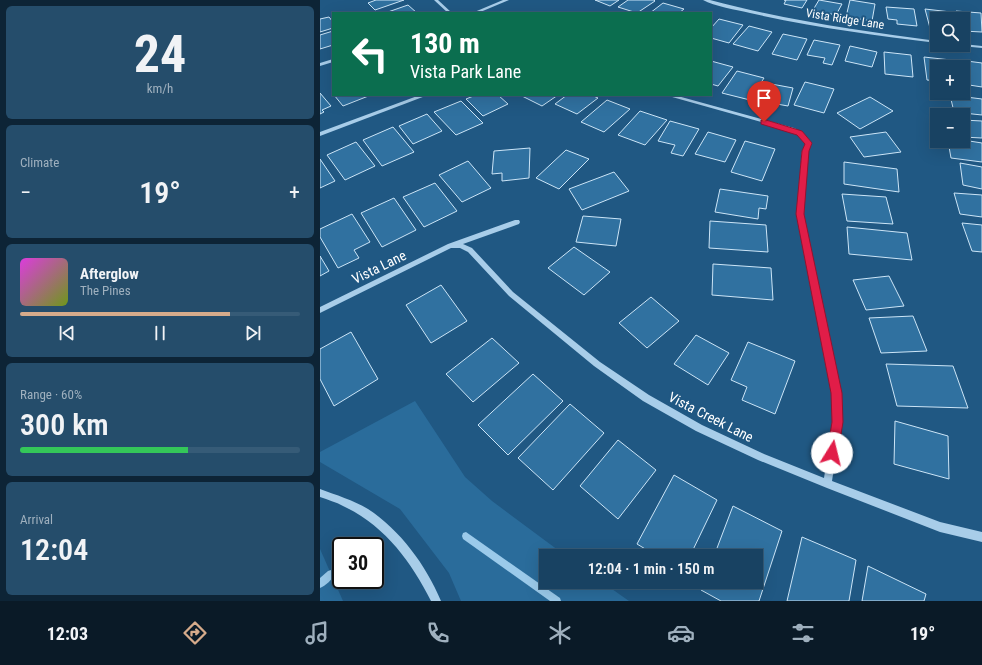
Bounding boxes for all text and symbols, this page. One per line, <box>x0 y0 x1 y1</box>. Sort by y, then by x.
street label: Vista Ridge Lane <box>805 6 886 32</box>
map controls <box>930 12 970 148</box>
button: search <box>930 12 970 52</box>
text: 24 <box>134 24 186 85</box>
text: 130 m <box>410 27 480 60</box>
icon: left <box>344 28 396 80</box>
button: + <box>930 60 970 100</box>
text: Vista Park Lane <box>410 61 521 82</box>
text: km/h <box>147 81 173 96</box>
pin <box>747 81 781 122</box>
icon: arrive <box>753 87 775 109</box>
button: − <box>930 108 970 148</box>
text: Climate <box>20 155 59 170</box>
text: 19° <box>139 175 181 210</box>
text: − <box>20 180 31 205</box>
text: + <box>289 180 300 205</box>
street label: Vista Lane <box>349 247 409 287</box>
text: Afterglow <box>80 265 139 283</box>
text: The Pines <box>80 283 131 298</box>
icon: previous <box>56 322 78 344</box>
icon: pause <box>149 322 171 344</box>
icon: next <box>242 322 264 344</box>
text: Range · 60% <box>20 387 82 402</box>
street label: Vista Creek Lane <box>666 389 756 445</box>
text: 300 km <box>20 407 109 442</box>
position arrow <box>811 432 853 474</box>
text: Arrival <box>20 512 53 527</box>
text: 12:04 <box>20 532 88 567</box>
speed limit sign: 30 <box>332 537 384 589</box>
text: 12:04 · 1 min · 150 m <box>588 560 714 578</box>
icon: directions <box>181 619 209 647</box>
icon: music <box>303 619 331 647</box>
icon: phone <box>424 619 452 647</box>
icon: climate <box>546 619 574 647</box>
icon: car <box>667 619 695 647</box>
icon: filters <box>789 619 817 647</box>
text: 12:03 <box>47 623 88 644</box>
text: 19° <box>910 623 935 644</box>

